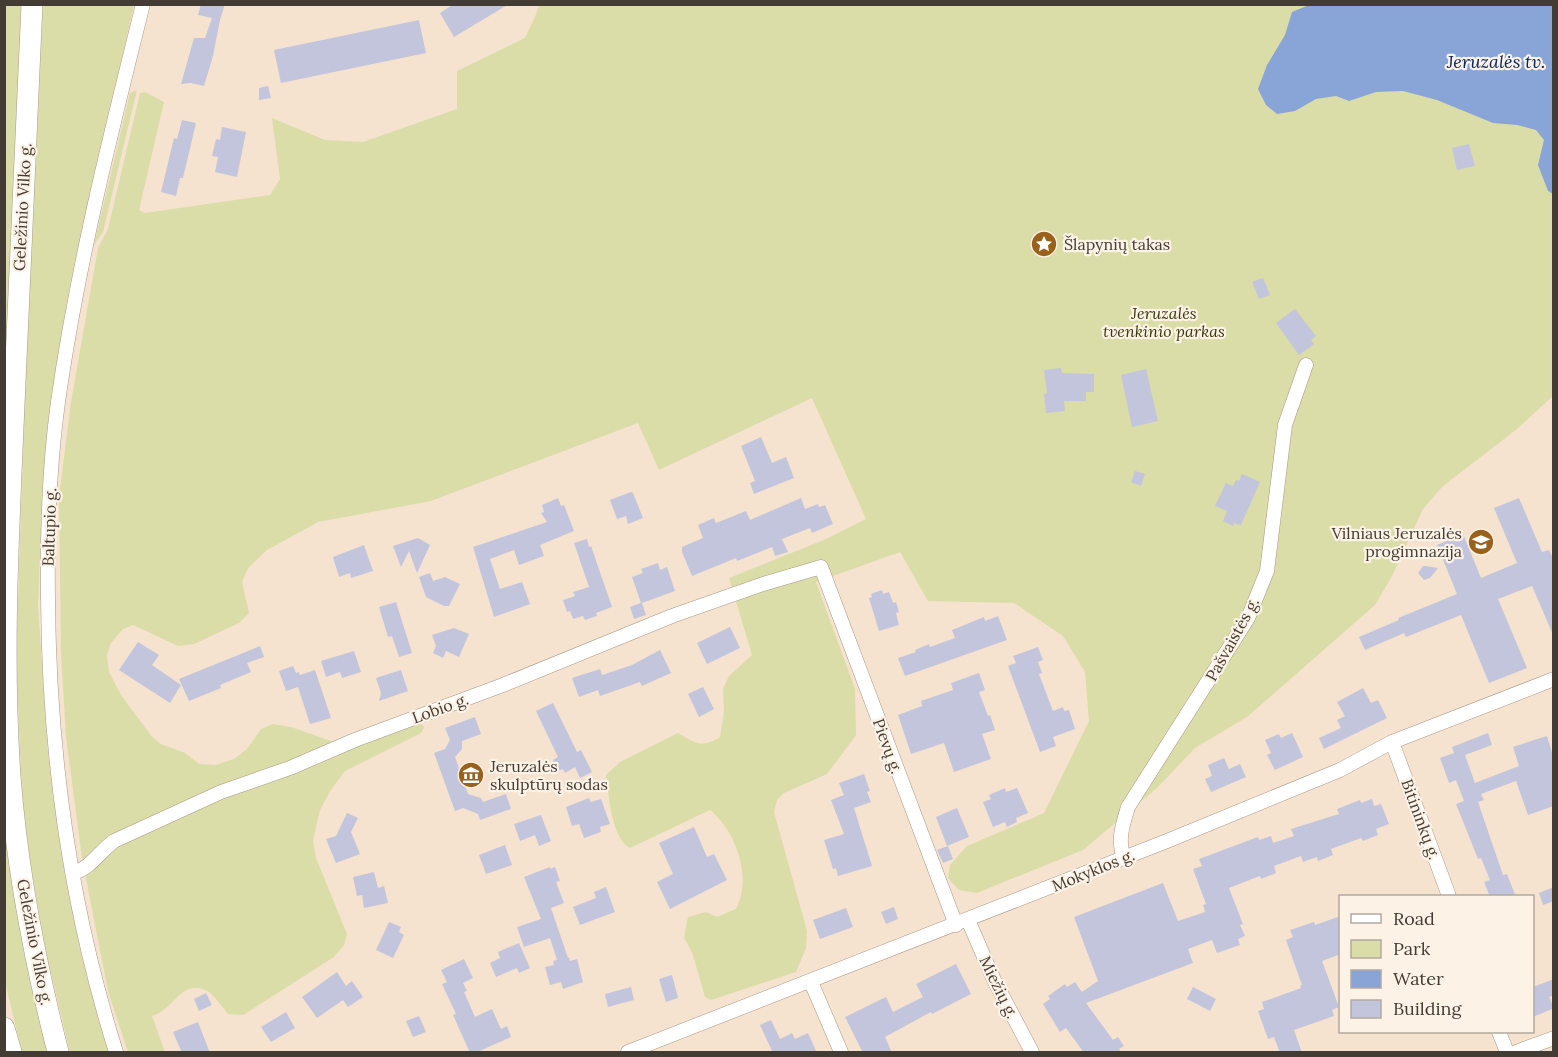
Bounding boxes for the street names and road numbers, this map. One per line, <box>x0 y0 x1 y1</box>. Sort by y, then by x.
street label: Geležinio Vilko g. <box>9 142 35 272</box>
street label: Baltupio g. <box>38 487 60 567</box>
street label: Pašvaistės g. <box>1201 594 1263 684</box>
street label: Lobio g. <box>409 689 471 727</box>
street label: Pievų g. <box>869 716 907 776</box>
street label: Bitininkų g. <box>1397 776 1445 862</box>
street label: Mokyklos g. <box>1049 844 1137 896</box>
street label: Geležinio Vilko g. <box>13 877 57 1007</box>
street label: Miežių g. <box>975 952 1023 1022</box>

